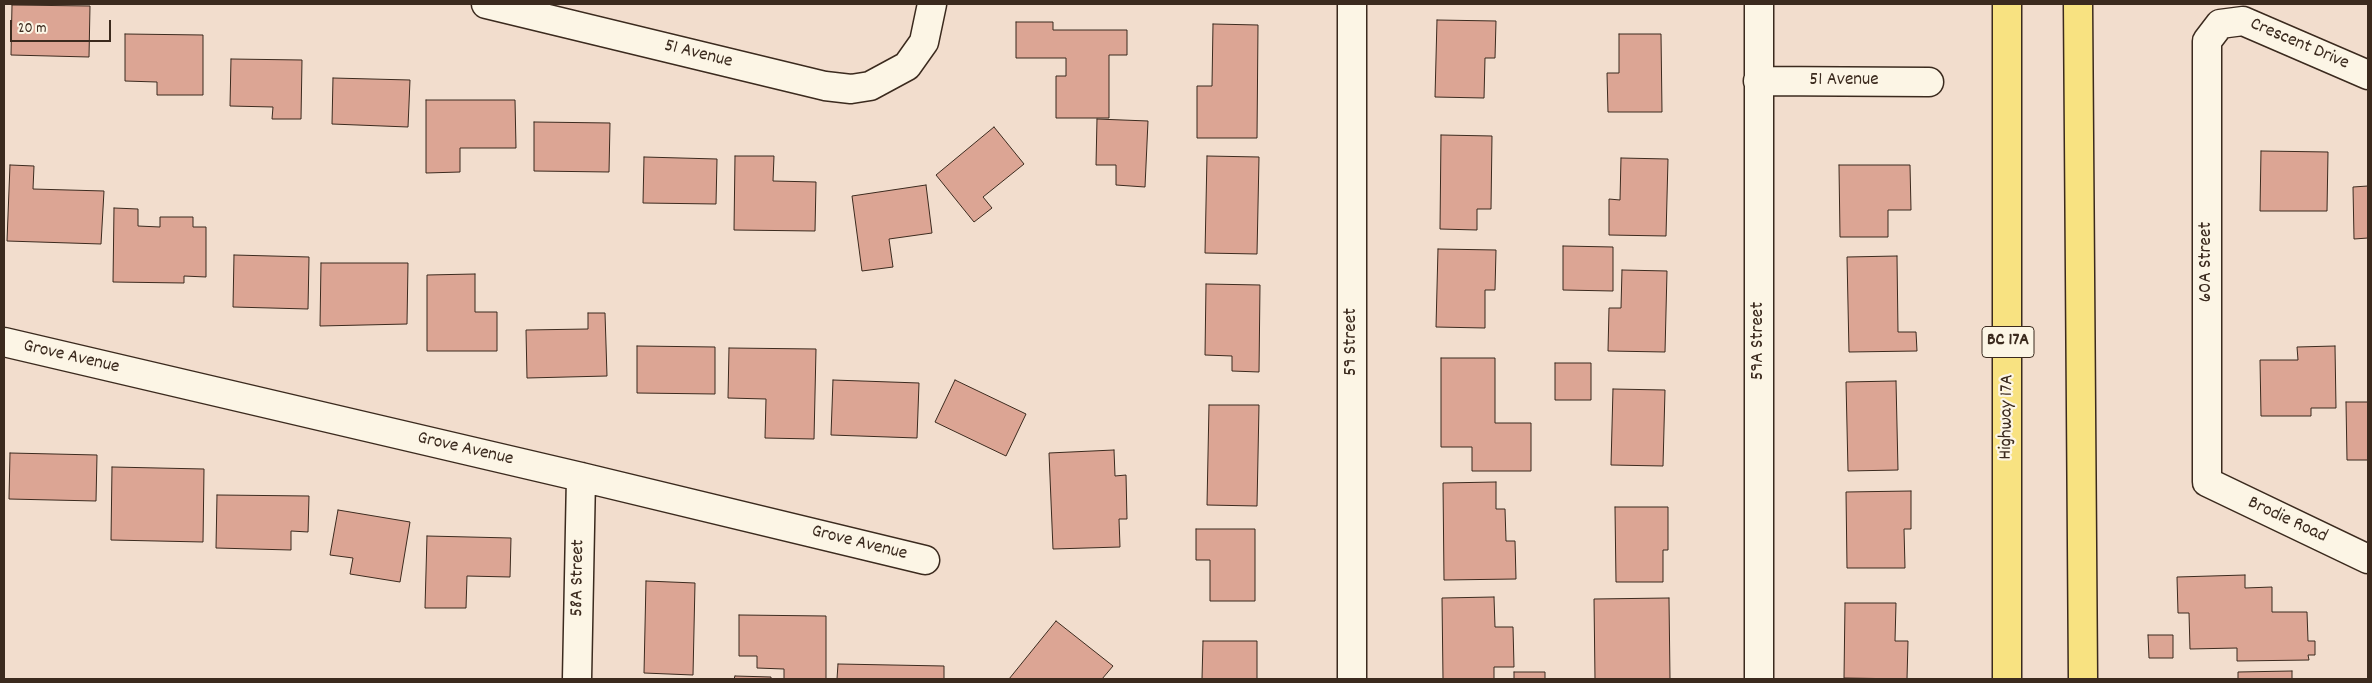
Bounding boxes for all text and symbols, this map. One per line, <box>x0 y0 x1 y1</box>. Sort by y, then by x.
scale bar <box>12 10 114 42</box>
street label: Crescent Drive <box>2246 14 2352 76</box>
text: 20 m <box>18 18 46 40</box>
street label: 51 Avenue <box>662 36 734 74</box>
street label: 51 Avenue <box>1809 70 1879 92</box>
street label: 60A Street <box>2196 222 2218 302</box>
street label: 59A Street <box>1748 302 1770 380</box>
street label: 59 Street <box>1341 308 1363 376</box>
road number: BC 17A <box>1982 327 2034 358</box>
street label: Grove Avenue <box>21 336 121 380</box>
street label: Highway 17A <box>1996 374 2020 460</box>
street label: Grove Avenue <box>415 428 515 472</box>
street label: Brodie Road <box>2244 493 2330 549</box>
street label: Grove Avenue <box>809 521 909 567</box>
street label: 58A Street <box>567 539 591 617</box>

